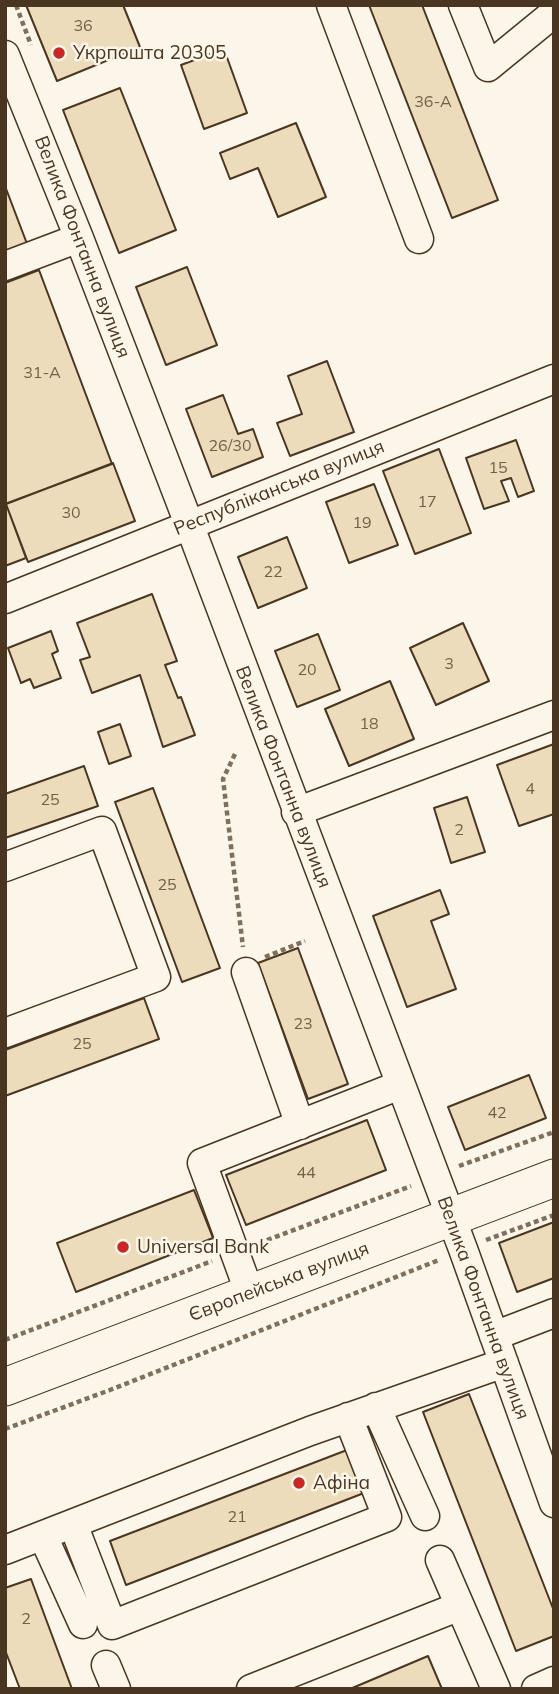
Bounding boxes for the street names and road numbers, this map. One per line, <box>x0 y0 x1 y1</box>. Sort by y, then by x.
street label: Велика Фонтанна вулиця <box>29 133 135 361</box>
street label: Республіканська вулиця <box>170 435 388 541</box>
street label: Велика Фонтанна вулиця <box>230 663 336 891</box>
street label: Велика Фонтанна вулиця <box>432 1193 534 1423</box>
street label: Європейська вулиця <box>186 1237 372 1327</box>

